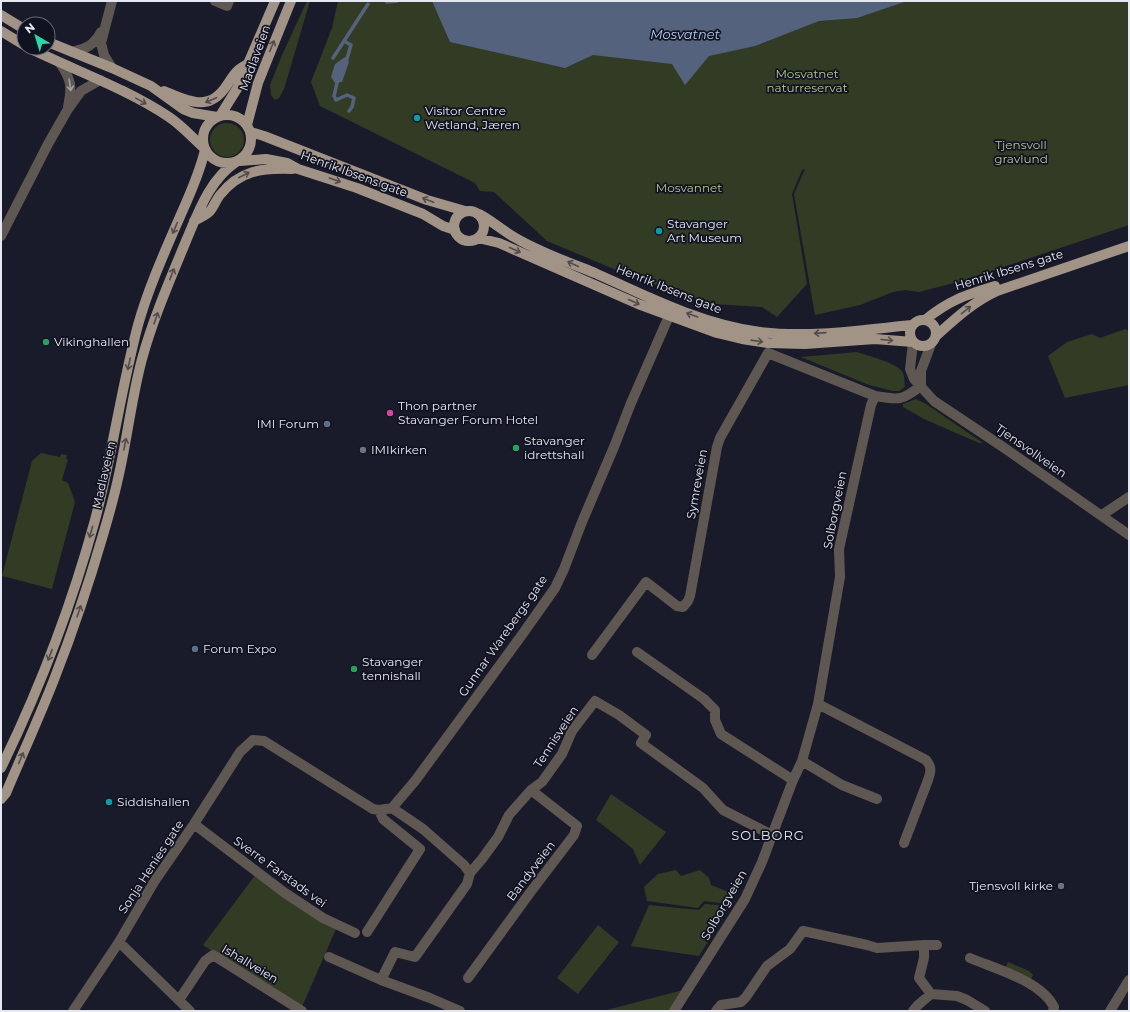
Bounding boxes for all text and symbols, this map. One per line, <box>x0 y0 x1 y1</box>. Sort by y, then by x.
north arrow <box>16 16 56 56</box>
text: N <box>22 20 38 36</box>
street label: Madlaveien <box>236 23 273 93</box>
water label: Mosvatnet <box>650 26 721 42</box>
one-way arrow <box>269 41 276 53</box>
park label: Mosvatnet naturreservat <box>766 66 848 95</box>
one-way arrow <box>66 78 74 91</box>
one-way arrow <box>205 96 217 104</box>
one-way arrow <box>135 97 147 105</box>
place label: Visitor Centre Wetland, Jæren <box>425 103 520 132</box>
marker: Visitor Centre Wetland, Jæren <box>412 113 422 123</box>
park label: Tjensvoll gravlund <box>994 137 1048 166</box>
street label: Henrik Ibsens gate <box>299 147 410 200</box>
one-way arrow <box>238 171 250 179</box>
one-way arrow <box>328 177 341 184</box>
park label: Mosvannet <box>656 180 722 195</box>
one-way arrow <box>422 195 434 203</box>
place label: Stavanger Art Museum <box>667 216 742 245</box>
one-way arrow <box>171 222 178 234</box>
marker: Stavanger Art Museum <box>654 226 664 236</box>
one-way arrow <box>508 246 520 254</box>
street label: Henrik Ibsens gate <box>953 246 1065 293</box>
one-way arrow <box>567 260 579 267</box>
street label: Henrik Ibsens gate <box>614 260 724 317</box>
one-way arrow <box>168 269 176 281</box>
one-way arrow <box>627 299 639 306</box>
one-way arrow <box>960 306 971 315</box>
one-way arrow <box>687 310 699 318</box>
one-way arrow <box>153 312 160 325</box>
one-way arrow <box>814 330 827 337</box>
place label: Vikinghallen <box>54 334 129 349</box>
one-way arrow <box>880 336 893 343</box>
marker: Vikinghallen <box>41 337 51 347</box>
one-way arrow <box>750 337 763 345</box>
one-way arrow <box>124 357 132 370</box>
place label: Thon partner Stavanger Forum Hotel <box>398 398 538 427</box>
marker: Thon partner Stavanger Forum Hotel <box>385 408 395 418</box>
place label: IMI Forum <box>257 416 319 431</box>
marker: IMI Forum <box>322 419 332 429</box>
street label: Tjensvollveien <box>993 420 1070 481</box>
place label: Stavanger idrettshall <box>524 433 585 462</box>
one-way arrow <box>121 438 129 451</box>
street label: Madlaveien <box>88 440 119 510</box>
place label: IMIkirken <box>371 442 427 457</box>
marker: Stavanger idrettshall <box>511 443 521 453</box>
marker: IMIkirken <box>358 445 368 455</box>
street label: Symreveien <box>683 448 710 520</box>
street label: Solborgveien <box>820 470 849 550</box>
one-way arrow <box>87 525 95 538</box>
street label: Gunnar Warebergs gate <box>455 572 550 699</box>
one-way arrow <box>76 604 83 617</box>
place label: Forum Expo <box>203 641 277 656</box>
marker: Forum Expo <box>190 644 200 654</box>
one-way arrow <box>45 648 53 660</box>
place label: Stavanger tennishall <box>362 654 423 683</box>
marker: Stavanger tennishall <box>349 664 359 674</box>
street label: Tennisveien <box>530 703 581 771</box>
one-way arrow <box>18 752 25 764</box>
place label: Siddishallen <box>117 794 190 809</box>
marker: Siddishallen <box>104 797 114 807</box>
street label: Sonja Henies gate <box>115 817 186 916</box>
district label: SOLBORG <box>731 827 805 843</box>
street label: Sverre Farstads vei <box>231 833 330 910</box>
street label: Bandyveien <box>503 838 558 904</box>
street label: Solborgveien <box>697 867 750 943</box>
place label: Tjensvoll kirke <box>969 878 1053 893</box>
marker: Tjensvoll kirke <box>1056 881 1066 891</box>
street label: Ishallveien <box>219 941 281 986</box>

